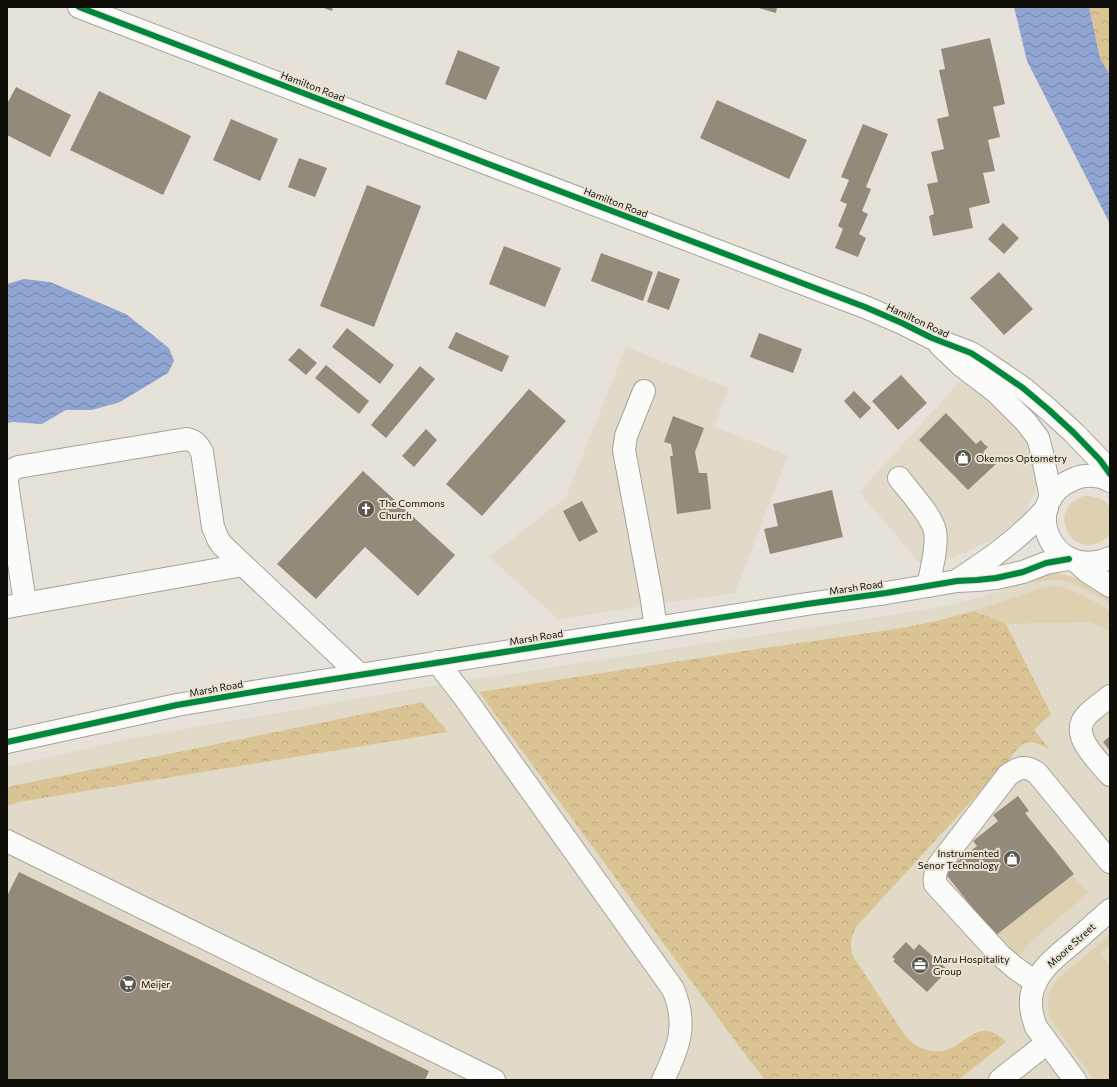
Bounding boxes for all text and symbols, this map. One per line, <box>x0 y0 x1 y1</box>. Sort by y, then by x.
street label: Hamilton Road <box>279 68 347 104</box>
street label: Hamilton Road <box>582 184 650 220</box>
street label: Hamilton Road <box>885 300 951 340</box>
shop icon: Okemos Optometry <box>953 448 973 468</box>
place label: Okemos Optometry <box>976 452 1067 464</box>
place label: The Commons Church <box>379 497 445 521</box>
church icon: The Commons Church <box>356 499 376 519</box>
street label: Marsh Road <box>828 577 884 597</box>
street label: Marsh Road <box>508 627 564 647</box>
street label: Marsh Road <box>188 677 244 699</box>
place label: Instrumented Senor Technology <box>918 847 999 871</box>
shop icon: Instrumented Senor Technology <box>1002 849 1022 869</box>
street label: Moore Street <box>1044 920 1098 970</box>
place label: Maru Hospitality Group <box>933 953 1009 977</box>
office icon: Maru Hospitality Group <box>910 955 930 975</box>
supermarket icon: Meijer <box>118 974 138 994</box>
place label: Meijer <box>141 978 170 990</box>

